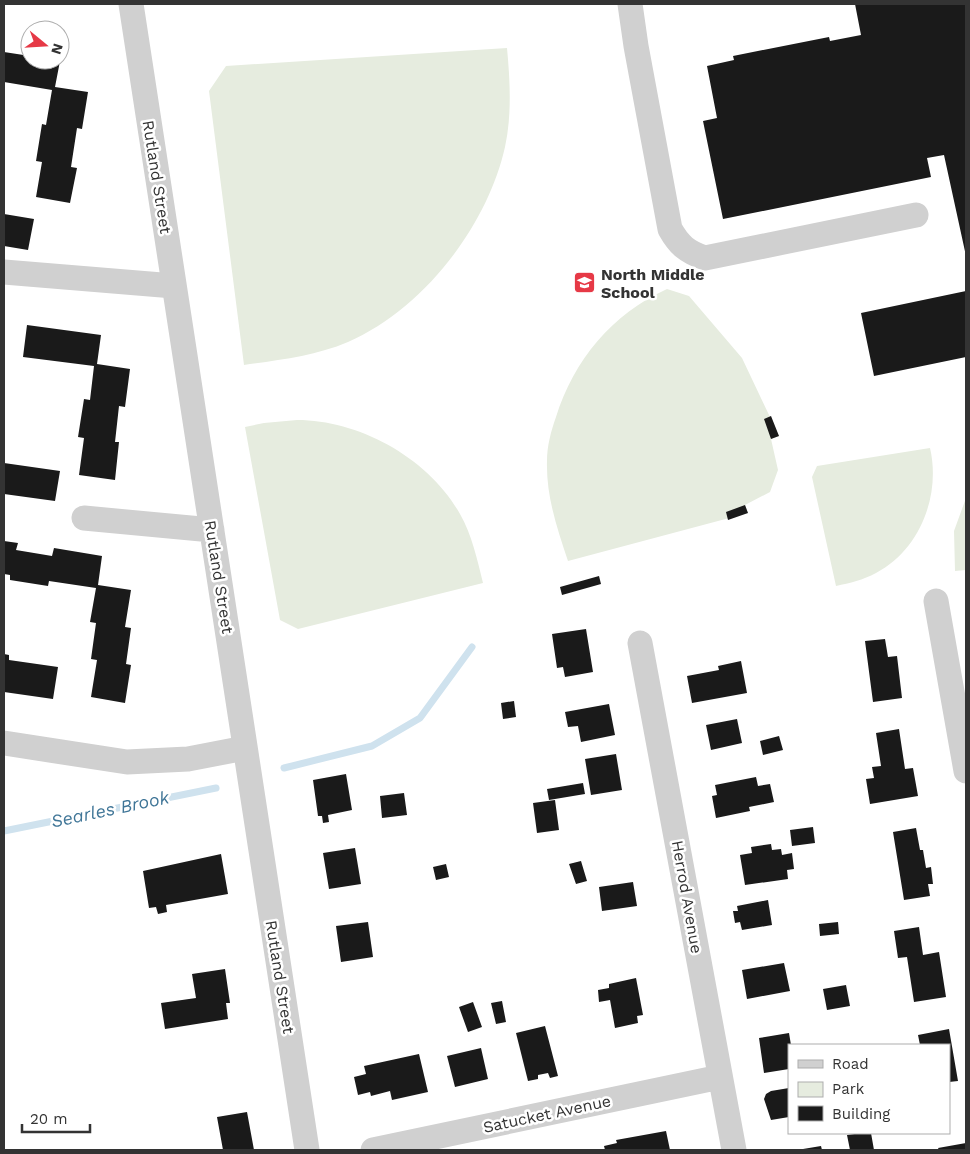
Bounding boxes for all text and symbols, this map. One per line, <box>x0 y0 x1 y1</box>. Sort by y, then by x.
north arrow <box>20 20 70 70</box>
text: N <box>48 42 67 56</box>
street label: Rutland Street <box>139 119 175 235</box>
place label: North Middle School <box>601 265 705 302</box>
school or university icon: North Middle School <box>573 271 597 295</box>
street label: Rutland Street <box>201 519 237 635</box>
water label: Searles Brook <box>49 786 172 832</box>
street label: Herrod Avenue <box>668 839 706 955</box>
street label: Rutland Street <box>262 919 298 1035</box>
legend <box>788 1044 950 1134</box>
text: Road <box>832 1055 869 1073</box>
text: Park <box>832 1080 865 1098</box>
street label: Satucket Avenue <box>481 1091 613 1137</box>
scale bar <box>22 1102 90 1134</box>
text: Building <box>832 1105 890 1123</box>
text: 20 m <box>30 1110 68 1128</box>

